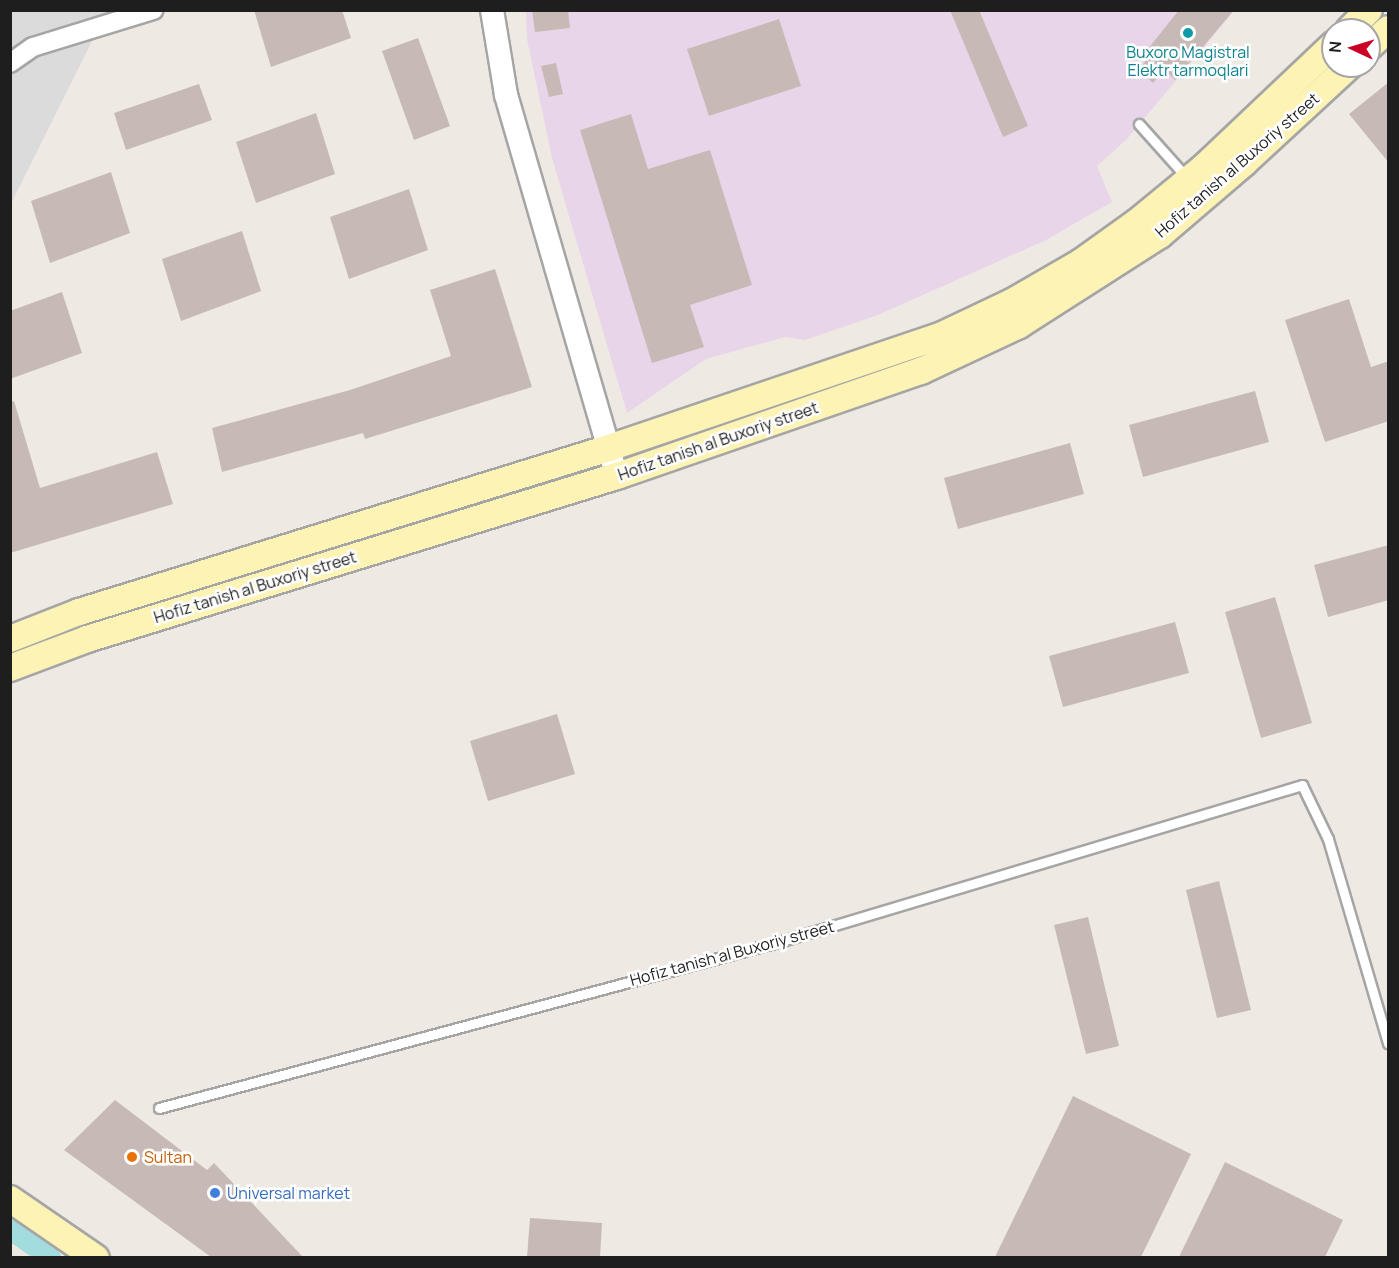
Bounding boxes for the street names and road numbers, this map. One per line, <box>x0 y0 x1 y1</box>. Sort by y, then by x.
street label: Hofiz tanish al Buxoriy street <box>1151 89 1323 241</box>
street label: Hofiz tanish al Buxoriy street <box>615 398 821 484</box>
street label: Hofiz tanish al Buxoriy street <box>151 547 359 627</box>
street label: Hofiz tanish al Buxoriy street <box>628 916 836 990</box>

